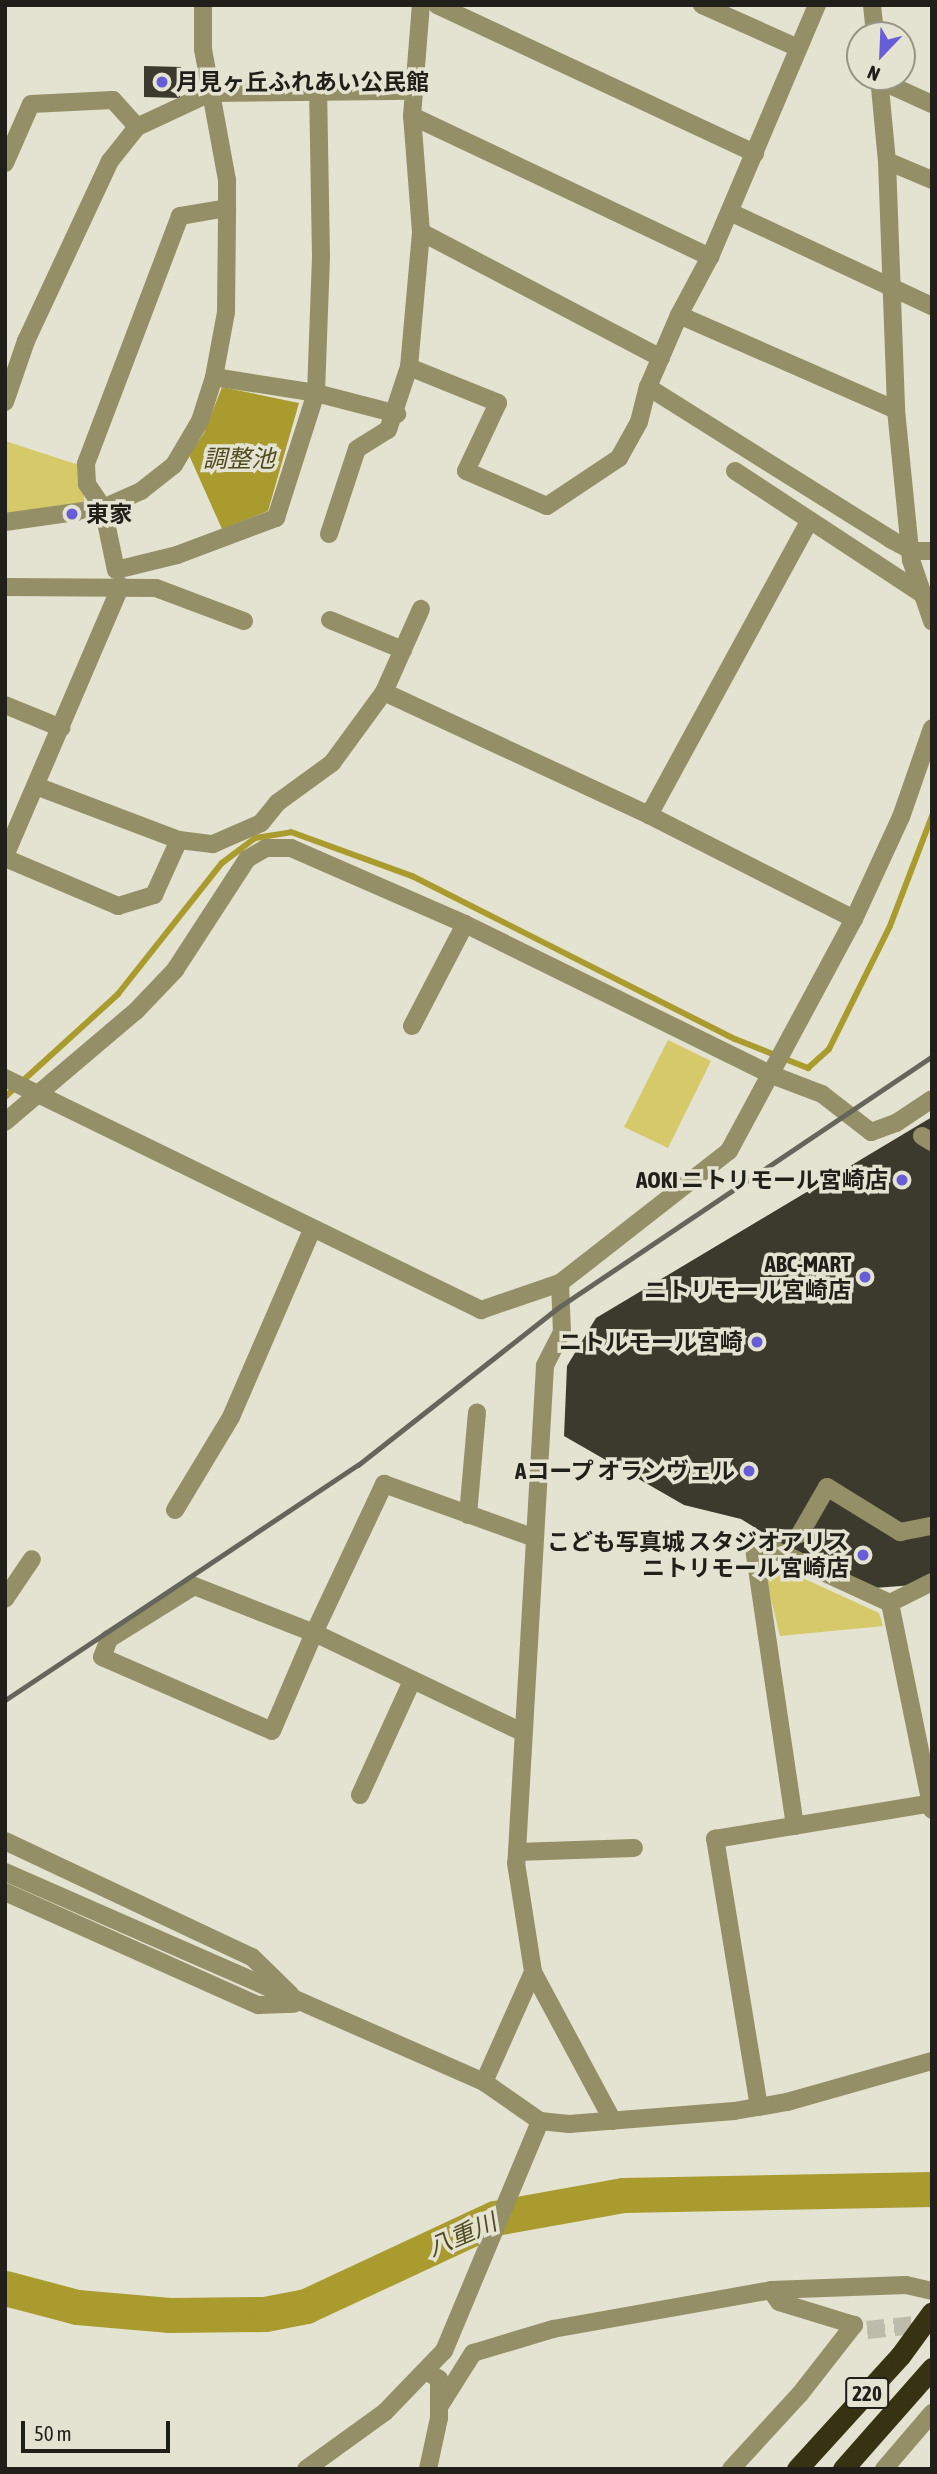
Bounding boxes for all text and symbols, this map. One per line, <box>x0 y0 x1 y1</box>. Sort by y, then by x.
north arrow <box>846 21 916 91</box>
text: N <box>864 61 883 86</box>
place label: 月見ヶ丘ふれあい公民館 <box>176 68 429 96</box>
marker: 月見ヶ丘ふれあい公民館 <box>154 74 170 90</box>
water label: 調整池 <box>203 445 275 473</box>
place label: 東家 <box>86 500 132 528</box>
marker: 東家 <box>64 506 80 522</box>
place label: AOKI ニトリモール宮崎店 <box>636 1166 888 1194</box>
marker: AOKI ニトリモール宮崎店 <box>894 1172 910 1188</box>
place label: ABC-MART ニトリモール宮崎店 <box>644 1250 851 1304</box>
marker: ABC-MART ニトリモール宮崎店 <box>857 1269 873 1285</box>
place label: ニトルモール宮崎 <box>559 1328 743 1356</box>
marker: ニトルモール宮崎 <box>749 1334 765 1350</box>
place label: Aコープ オランヴェル <box>514 1457 735 1485</box>
marker: Aコープ オランヴェル <box>741 1463 757 1479</box>
place label: こども写真城 スタジオアリス ニトリモール宮崎店 <box>547 1528 849 1582</box>
marker: こども写真城 スタジオアリス ニトリモール宮崎店 <box>855 1547 871 1563</box>
water label: 八重川 <box>423 2208 501 2262</box>
road number: 220 <box>844 2376 890 2410</box>
scale bar <box>24 2408 173 2452</box>
text: 50 m <box>34 2421 72 2445</box>

